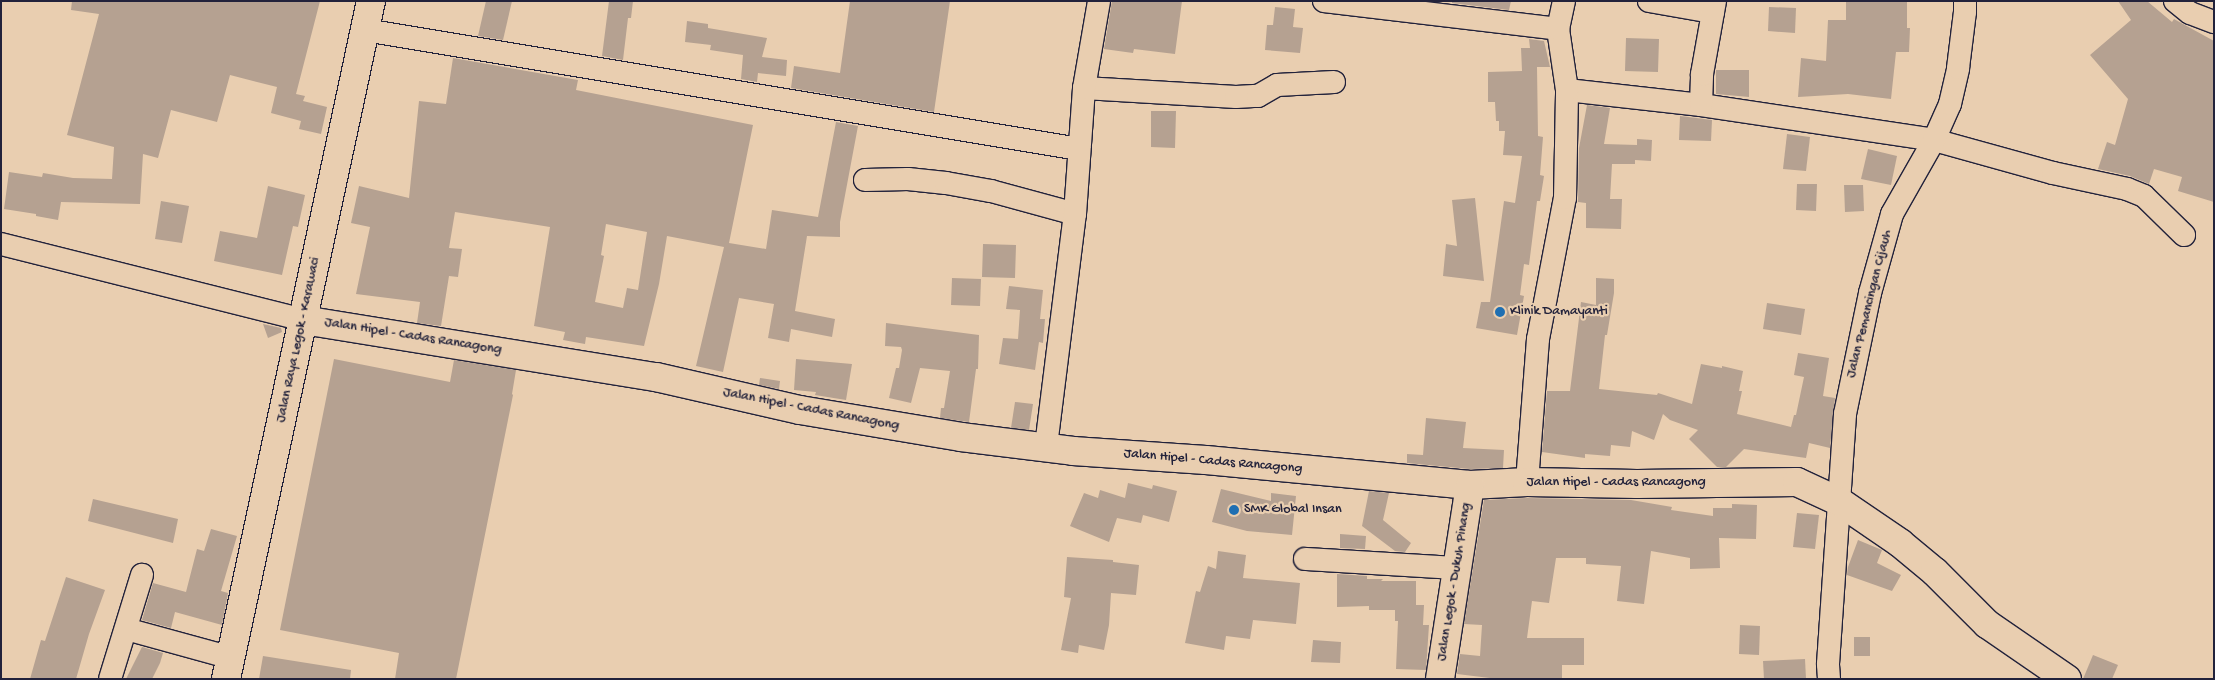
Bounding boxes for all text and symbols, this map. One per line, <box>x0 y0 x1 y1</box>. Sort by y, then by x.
street label: Jalan Pemancingan Cijauh <box>1843 228 1897 380</box>
street label: Jalan Raya Legok - Karawaci <box>273 256 325 424</box>
place label: Klinik Damayanti <box>1510 304 1608 320</box>
marker: Klinik Damayanti <box>1494 306 1506 318</box>
street label: Jalan Hipel - Cadas Rancagong <box>323 315 503 359</box>
street label: Jalan Hipel - Cadas Rancagong <box>721 385 901 435</box>
street label: Jalan Hipel - Cadas Rancagong <box>1123 446 1303 478</box>
street label: Jalan Hipel - Cadas Rancagong <box>1526 475 1706 491</box>
place label: SMK Global Insan <box>1244 502 1342 518</box>
street label: Jalan Legok - Dukuh Pinang <box>1434 502 1476 662</box>
marker: SMK Global Insan <box>1228 504 1240 516</box>

